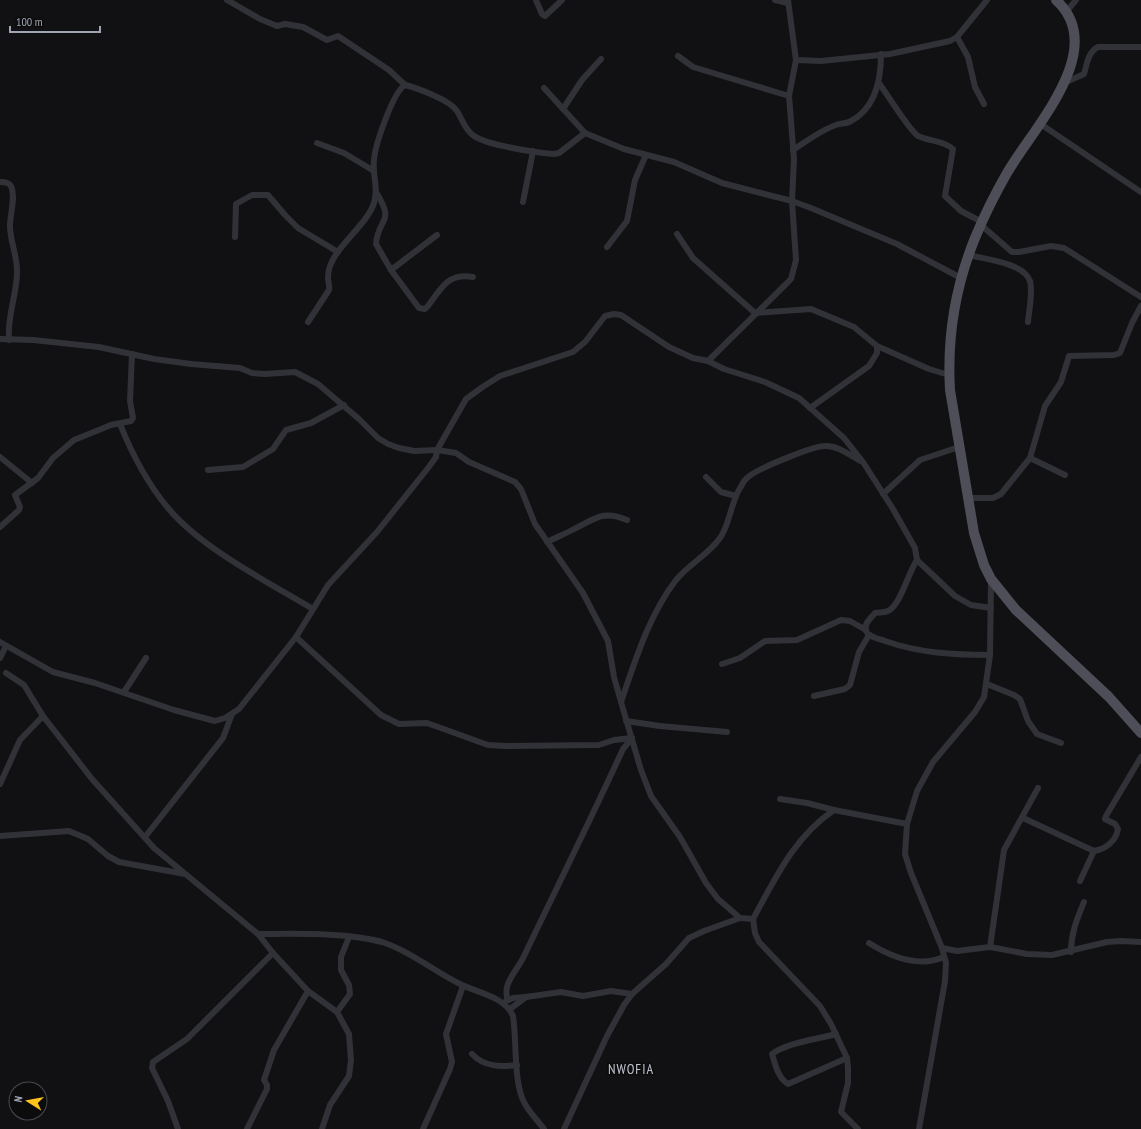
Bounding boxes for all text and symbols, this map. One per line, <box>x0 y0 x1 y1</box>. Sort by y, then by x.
scale bar <box>10 8 100 34</box>
text: 100 m <box>16 14 43 29</box>
district label: NWOFIA <box>608 1060 654 1078</box>
north arrow <box>8 1081 48 1121</box>
text: N <box>11 1095 26 1103</box>

